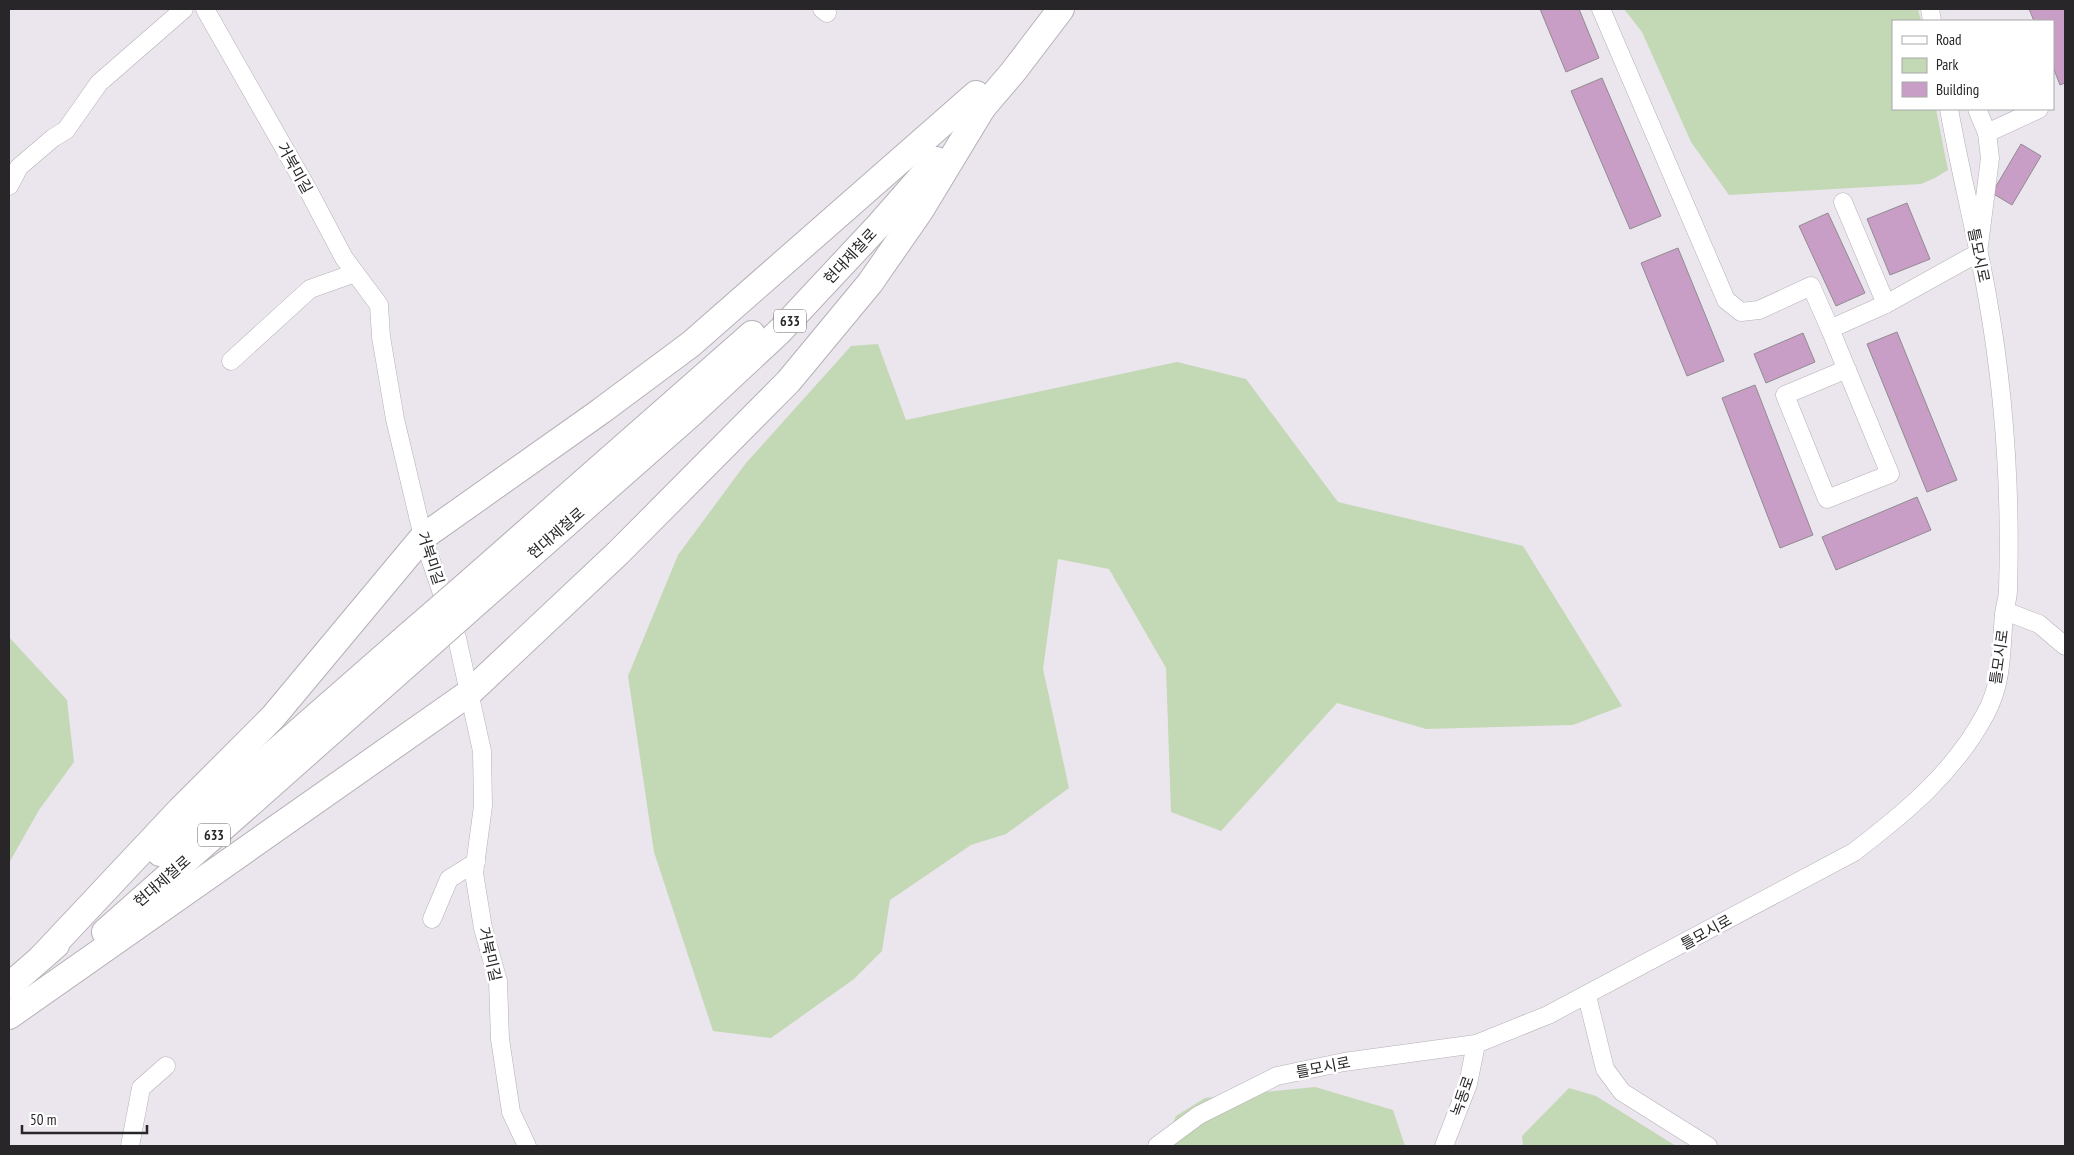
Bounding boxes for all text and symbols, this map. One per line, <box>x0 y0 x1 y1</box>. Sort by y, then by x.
legend <box>1892 20 2054 110</box>
text: Road <box>1936 30 1962 49</box>
text: Park <box>1936 55 1958 74</box>
text: Building <box>1936 80 1979 99</box>
street label: 거북미길 <box>273 139 317 197</box>
street label: 현대제철로 <box>820 224 880 288</box>
street label: 틀모시로 <box>1964 226 1994 284</box>
road number: 633 <box>774 310 806 332</box>
street label: 현대제철로 <box>524 503 588 563</box>
street label: 거북미길 <box>413 529 449 587</box>
street label: 틀모시로 <box>1986 628 2012 686</box>
road number: 633 <box>198 824 230 846</box>
street label: 현대제철로 <box>130 851 194 911</box>
street label: 틀모시로 <box>1677 910 1735 954</box>
street label: 거북미길 <box>475 925 505 983</box>
street label: 틀모시로 <box>1294 1052 1352 1082</box>
street label: 녹동로 <box>1446 1073 1478 1119</box>
scale bar <box>22 1102 148 1134</box>
text: 50 m <box>30 1110 56 1129</box>

